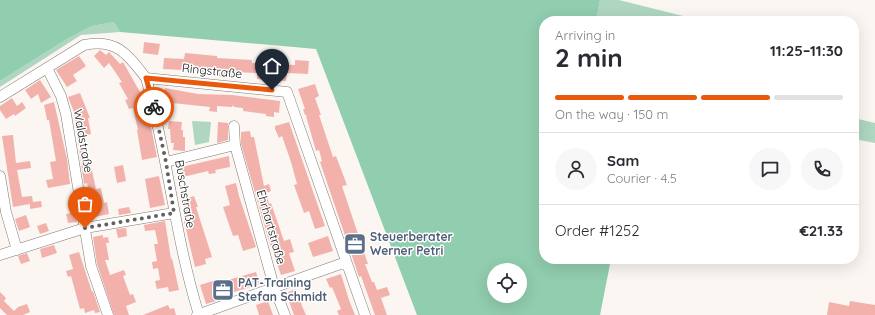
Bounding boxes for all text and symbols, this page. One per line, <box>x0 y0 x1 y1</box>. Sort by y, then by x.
text: Arriving in <box>555 27 615 43</box>
text: 2 min <box>555 41 623 74</box>
text: 11:25–11:30 <box>770 41 843 60</box>
pin <box>255 49 289 90</box>
icon: home <box>261 55 283 77</box>
street label: Ringstraße <box>181 60 243 81</box>
courier <box>134 87 174 127</box>
icon: bike <box>143 96 165 118</box>
text: On the way · 150 m <box>555 106 668 122</box>
street label: Waldstraße <box>71 108 96 174</box>
button: person <box>555 148 597 190</box>
button: chat <box>749 148 791 190</box>
button: phone <box>801 148 843 190</box>
text: Sam <box>607 151 639 170</box>
street label: Buschstraße <box>172 159 199 229</box>
text: Courier · 4.5 <box>607 170 677 186</box>
pin <box>68 187 102 228</box>
street label: Ehrhartstraße <box>254 188 289 266</box>
icon: bag <box>74 193 96 215</box>
text: Order #1252 <box>555 221 640 240</box>
text: €21.33 <box>799 221 843 240</box>
place label: Steuerberater Werner Petri <box>370 229 453 258</box>
office icon: Steuerberater Werner Petri <box>342 231 368 257</box>
map controls <box>487 263 527 303</box>
button: locate <box>487 263 527 303</box>
place label: PAT-Training Stefan Schmidt <box>238 275 327 304</box>
office icon: PAT-Training Stefan Schmidt <box>210 277 236 303</box>

